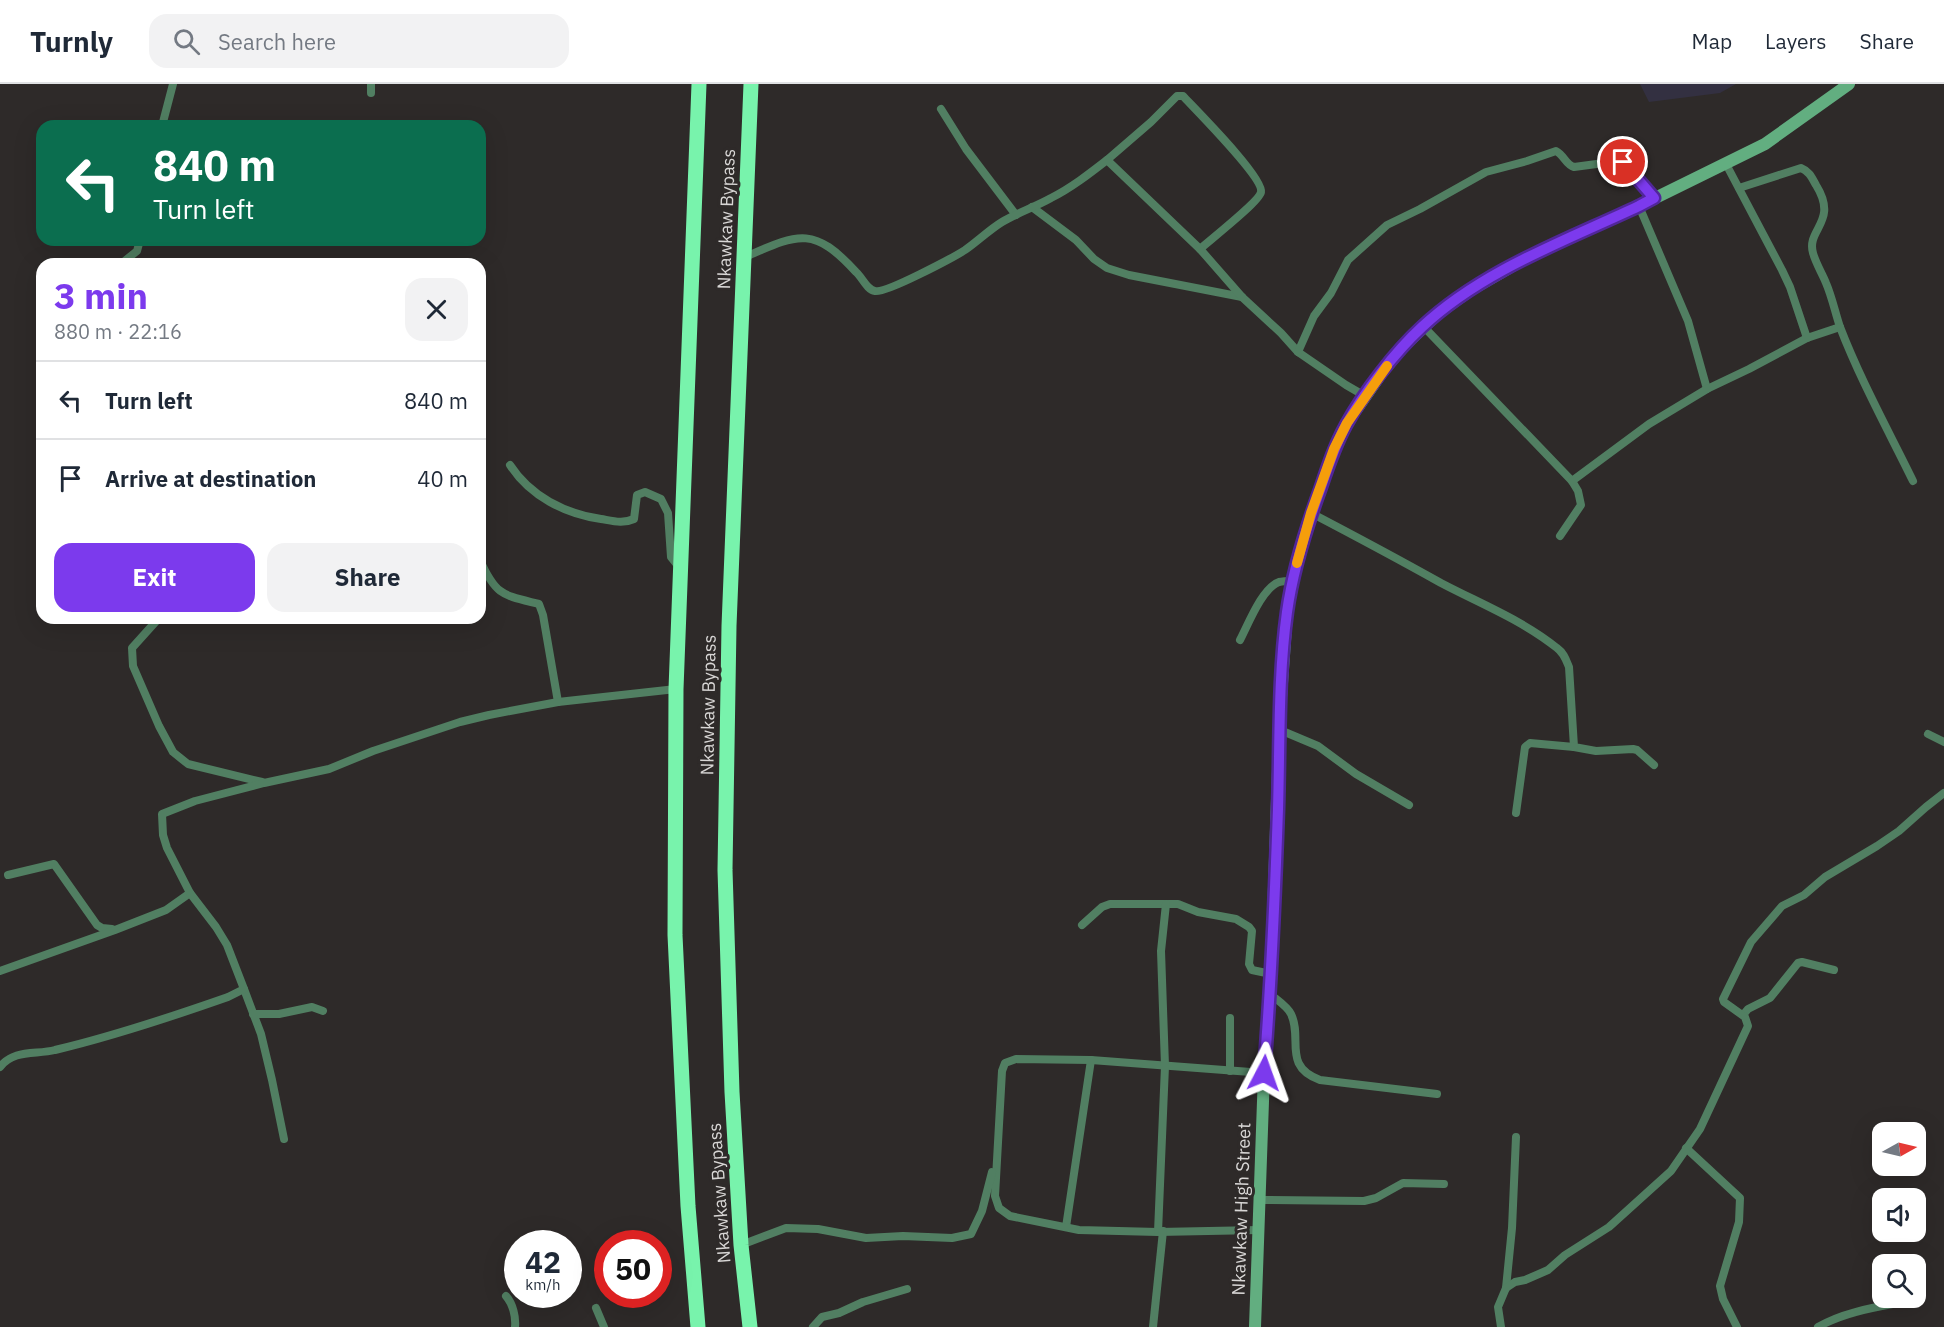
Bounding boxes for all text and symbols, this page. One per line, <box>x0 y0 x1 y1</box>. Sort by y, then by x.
search box <box>149 14 569 68</box>
text: Turnly <box>30 23 113 60</box>
icon: search <box>170 25 203 58</box>
text: Search here <box>218 27 336 56</box>
text: Map <box>1692 27 1732 55</box>
text: Layers <box>1765 27 1827 55</box>
text: Share <box>1860 27 1914 55</box>
pin <box>1597 136 1648 187</box>
text: 840 m <box>153 138 276 193</box>
icon: left <box>54 144 132 222</box>
icon: arrive <box>1606 145 1639 178</box>
street label: Nkawkaw Bypass <box>712 148 740 290</box>
text: Turn left <box>153 191 254 226</box>
text: 3 min <box>54 272 148 319</box>
button: close <box>405 278 468 341</box>
text: 880 m · 22:16 <box>54 318 182 345</box>
icon: left <box>54 384 87 417</box>
text: Turn left <box>105 386 193 415</box>
text: 840 m <box>404 386 468 415</box>
icon: arrive <box>54 462 87 495</box>
text: Arrive at destination <box>105 464 316 493</box>
text: 40 m <box>417 464 468 493</box>
button: Exit <box>54 543 255 612</box>
button: Share <box>267 543 468 612</box>
street label: Nkawkaw Bypass <box>695 635 721 775</box>
position arrow <box>1232 1041 1296 1105</box>
street label: Nkawkaw Bypass <box>703 1122 735 1264</box>
street label: Nkawkaw High Street <box>1226 1122 1256 1296</box>
north arrow <box>1872 1122 1926 1176</box>
map controls <box>1872 1122 1926 1308</box>
button: sound <box>1872 1188 1926 1242</box>
speed limit sign: 50 <box>594 1230 672 1308</box>
text: 42 <box>525 1242 561 1281</box>
button: search <box>1872 1254 1926 1308</box>
text: km/h <box>525 1275 561 1294</box>

